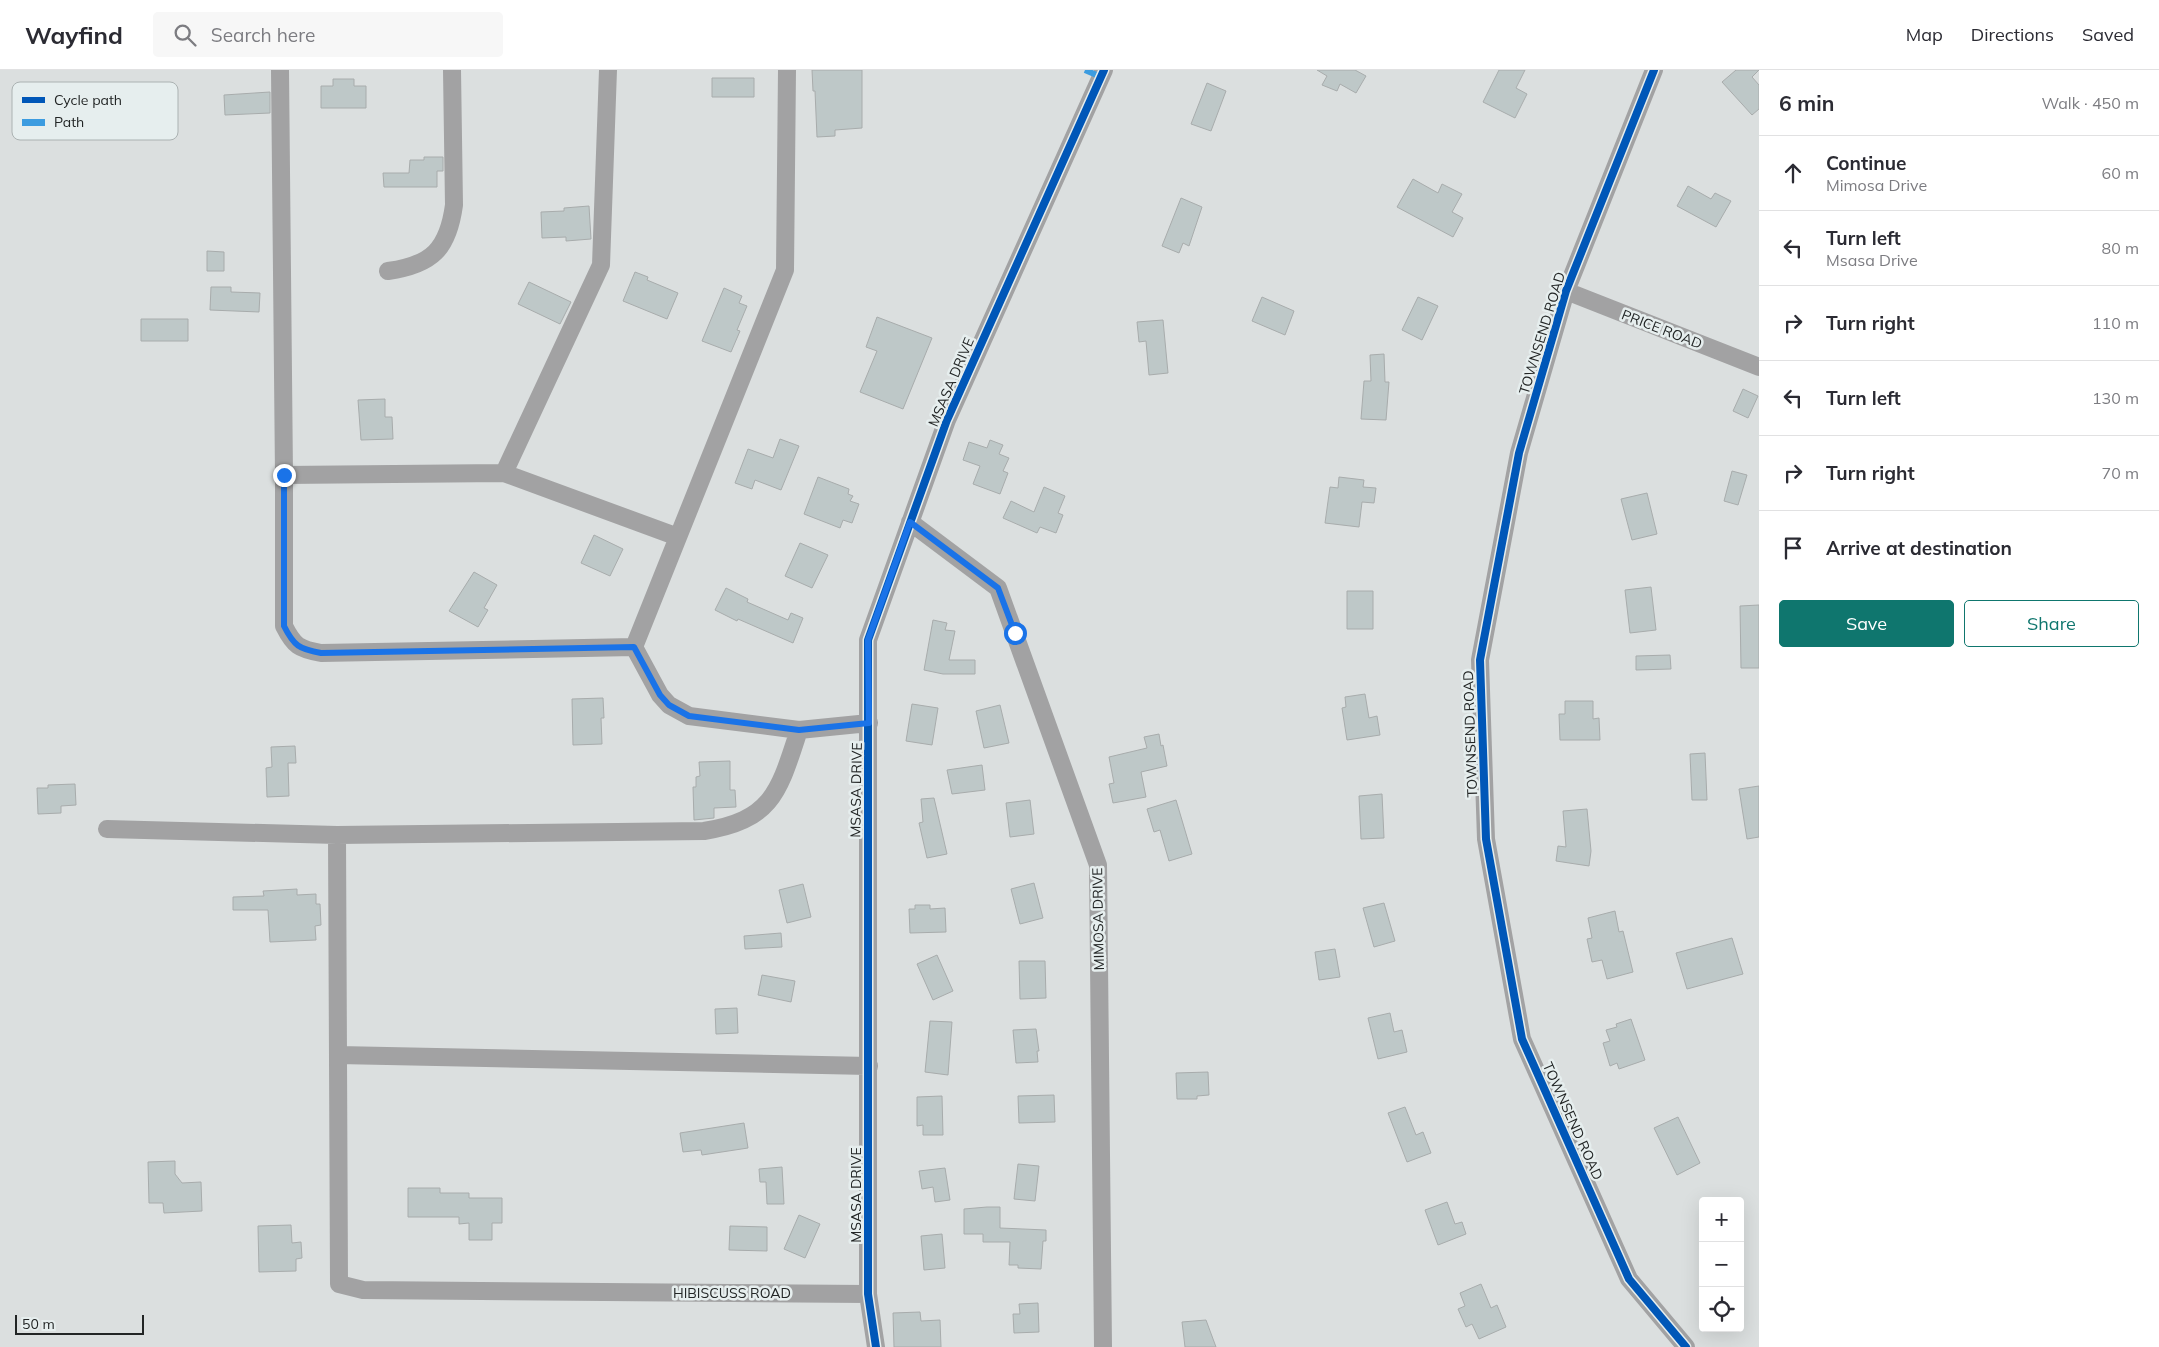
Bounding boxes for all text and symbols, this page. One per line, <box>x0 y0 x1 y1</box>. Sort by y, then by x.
search box <box>153 12 503 57</box>
text: Wayfind <box>25 20 123 50</box>
icon: search <box>171 21 199 49</box>
text: Search here <box>211 23 315 47</box>
text: Map <box>1906 23 1943 46</box>
text: Directions <box>1971 23 2054 46</box>
text: Saved <box>2082 23 2134 46</box>
legend <box>12 82 178 140</box>
text: 6 min <box>1779 90 1834 116</box>
text: Cycle path <box>54 91 122 109</box>
text: Walk · 450 m <box>2041 93 2139 113</box>
text: Path <box>54 113 84 131</box>
text: Continue <box>1826 151 1906 175</box>
icon: ahead <box>1779 159 1807 187</box>
text: 60 m <box>2102 163 2139 183</box>
text: Mimosa Drive <box>1826 175 1927 195</box>
text: Turn left <box>1826 226 1901 250</box>
icon: left <box>1779 234 1807 262</box>
text: 80 m <box>2102 238 2139 258</box>
text: Msasa Drive <box>1826 250 1918 270</box>
street label: TOWNSEND ROAD <box>1515 270 1569 396</box>
street label: PRICE ROAD <box>1619 305 1705 353</box>
icon: right <box>1779 309 1807 337</box>
text: Turn right <box>1826 311 1915 335</box>
text: 110 m <box>2092 313 2139 333</box>
street label: MSASA DRIVE <box>924 335 978 429</box>
icon: left <box>1779 384 1807 412</box>
text: Turn left <box>1826 386 1901 410</box>
text: 130 m <box>2092 388 2139 408</box>
icon: right <box>1779 459 1807 487</box>
text: Turn right <box>1826 461 1915 485</box>
text: 70 m <box>2102 463 2139 483</box>
route end <box>273 464 296 487</box>
icon: arrive <box>1779 534 1807 562</box>
text: Arrive at destination <box>1826 536 2012 560</box>
button: Save <box>1779 600 1954 647</box>
button: Share <box>1964 600 2139 647</box>
route start <box>1004 622 1027 645</box>
street label: TOWNSEND ROAD <box>1459 670 1481 798</box>
street label: MSASA DRIVE <box>846 742 866 838</box>
street label: MIMOSA DRIVE <box>1088 867 1108 971</box>
street label: TOWNSEND ROAD <box>1539 1059 1607 1183</box>
street label: MSASA DRIVE <box>847 1147 865 1243</box>
map controls <box>1699 1197 1744 1332</box>
button: + <box>1699 1197 1744 1242</box>
button: − <box>1699 1242 1744 1287</box>
street label: HIBISCUSS ROAD <box>673 1284 791 1302</box>
button: locate <box>1699 1287 1744 1332</box>
scale bar <box>15 1312 144 1335</box>
text: 50 m <box>22 1315 55 1333</box>

